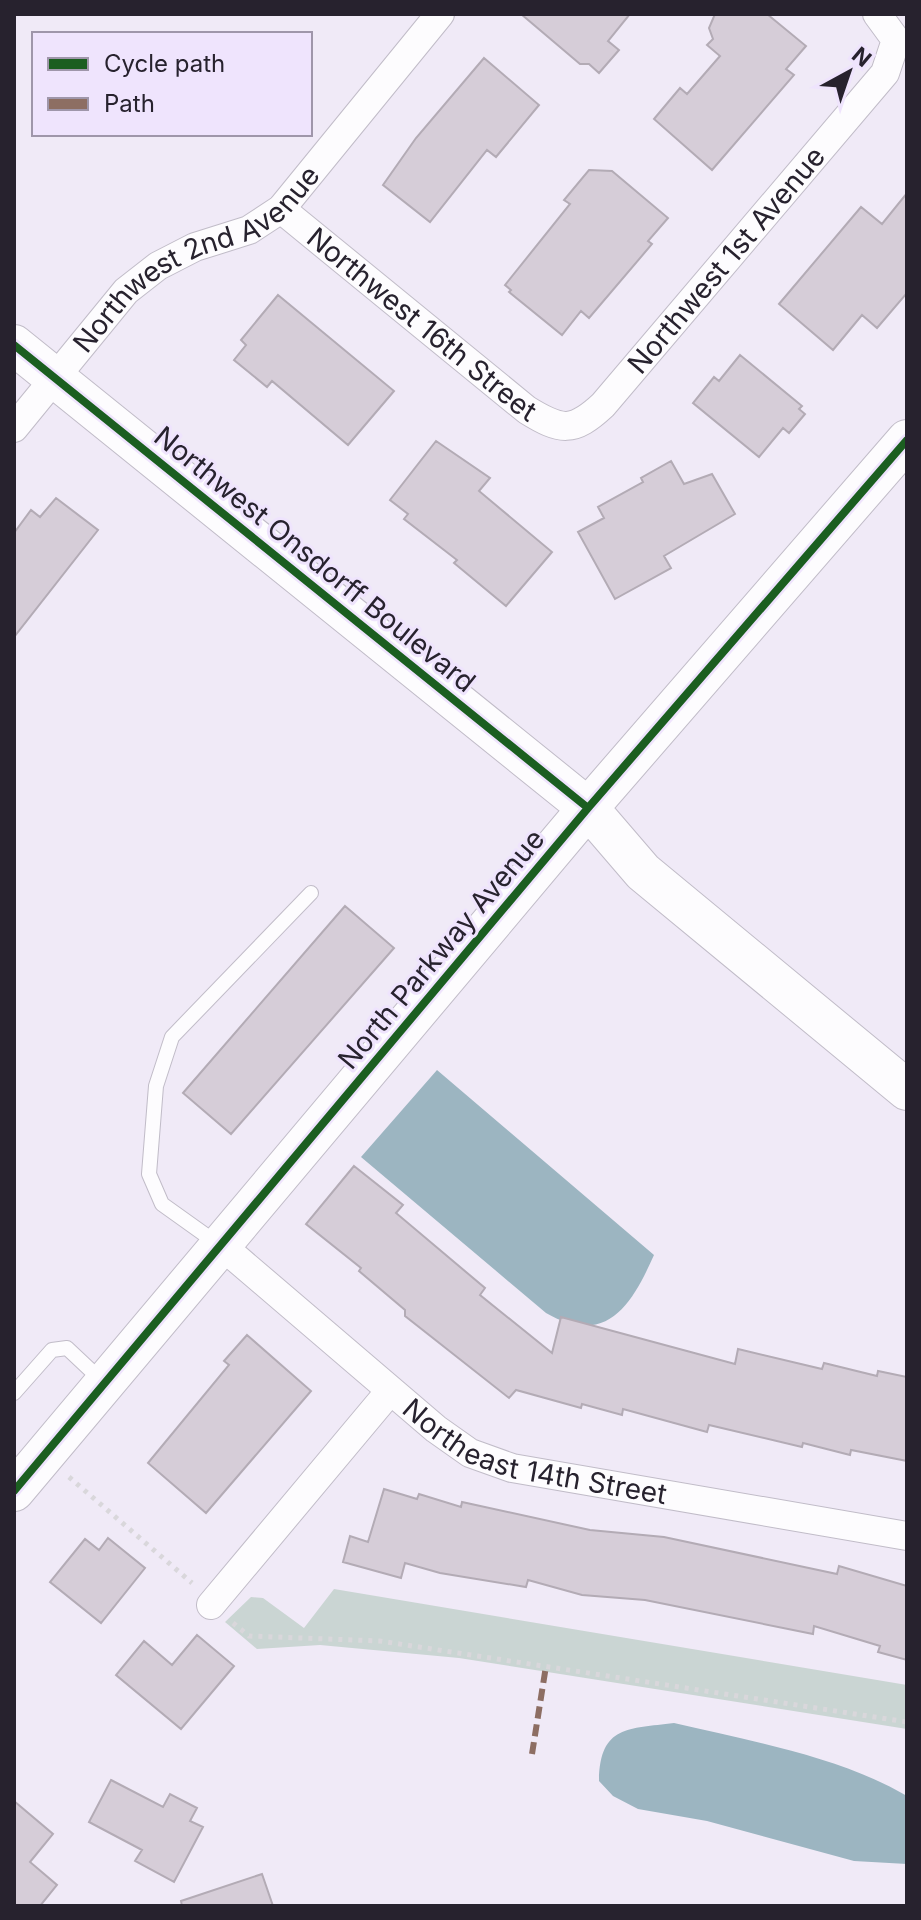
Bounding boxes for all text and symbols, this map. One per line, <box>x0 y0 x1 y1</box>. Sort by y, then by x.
legend <box>32 32 312 136</box>
north arrow <box>809 32 889 112</box>
text: N <box>847 41 877 72</box>
text: Cycle path <box>104 49 225 78</box>
text: Path <box>104 89 155 118</box>
street label: Northwest 1st Avenue <box>620 140 832 380</box>
street label: Northwest 2nd Avenue <box>66 159 326 359</box>
street label: Northwest 16th Street <box>300 220 543 429</box>
street label: Northwest Onsdorff Boulevard <box>148 419 482 699</box>
street label: North Parkway Avenue <box>331 822 551 1076</box>
street label: Northeast 14th Street <box>396 1391 669 1511</box>

